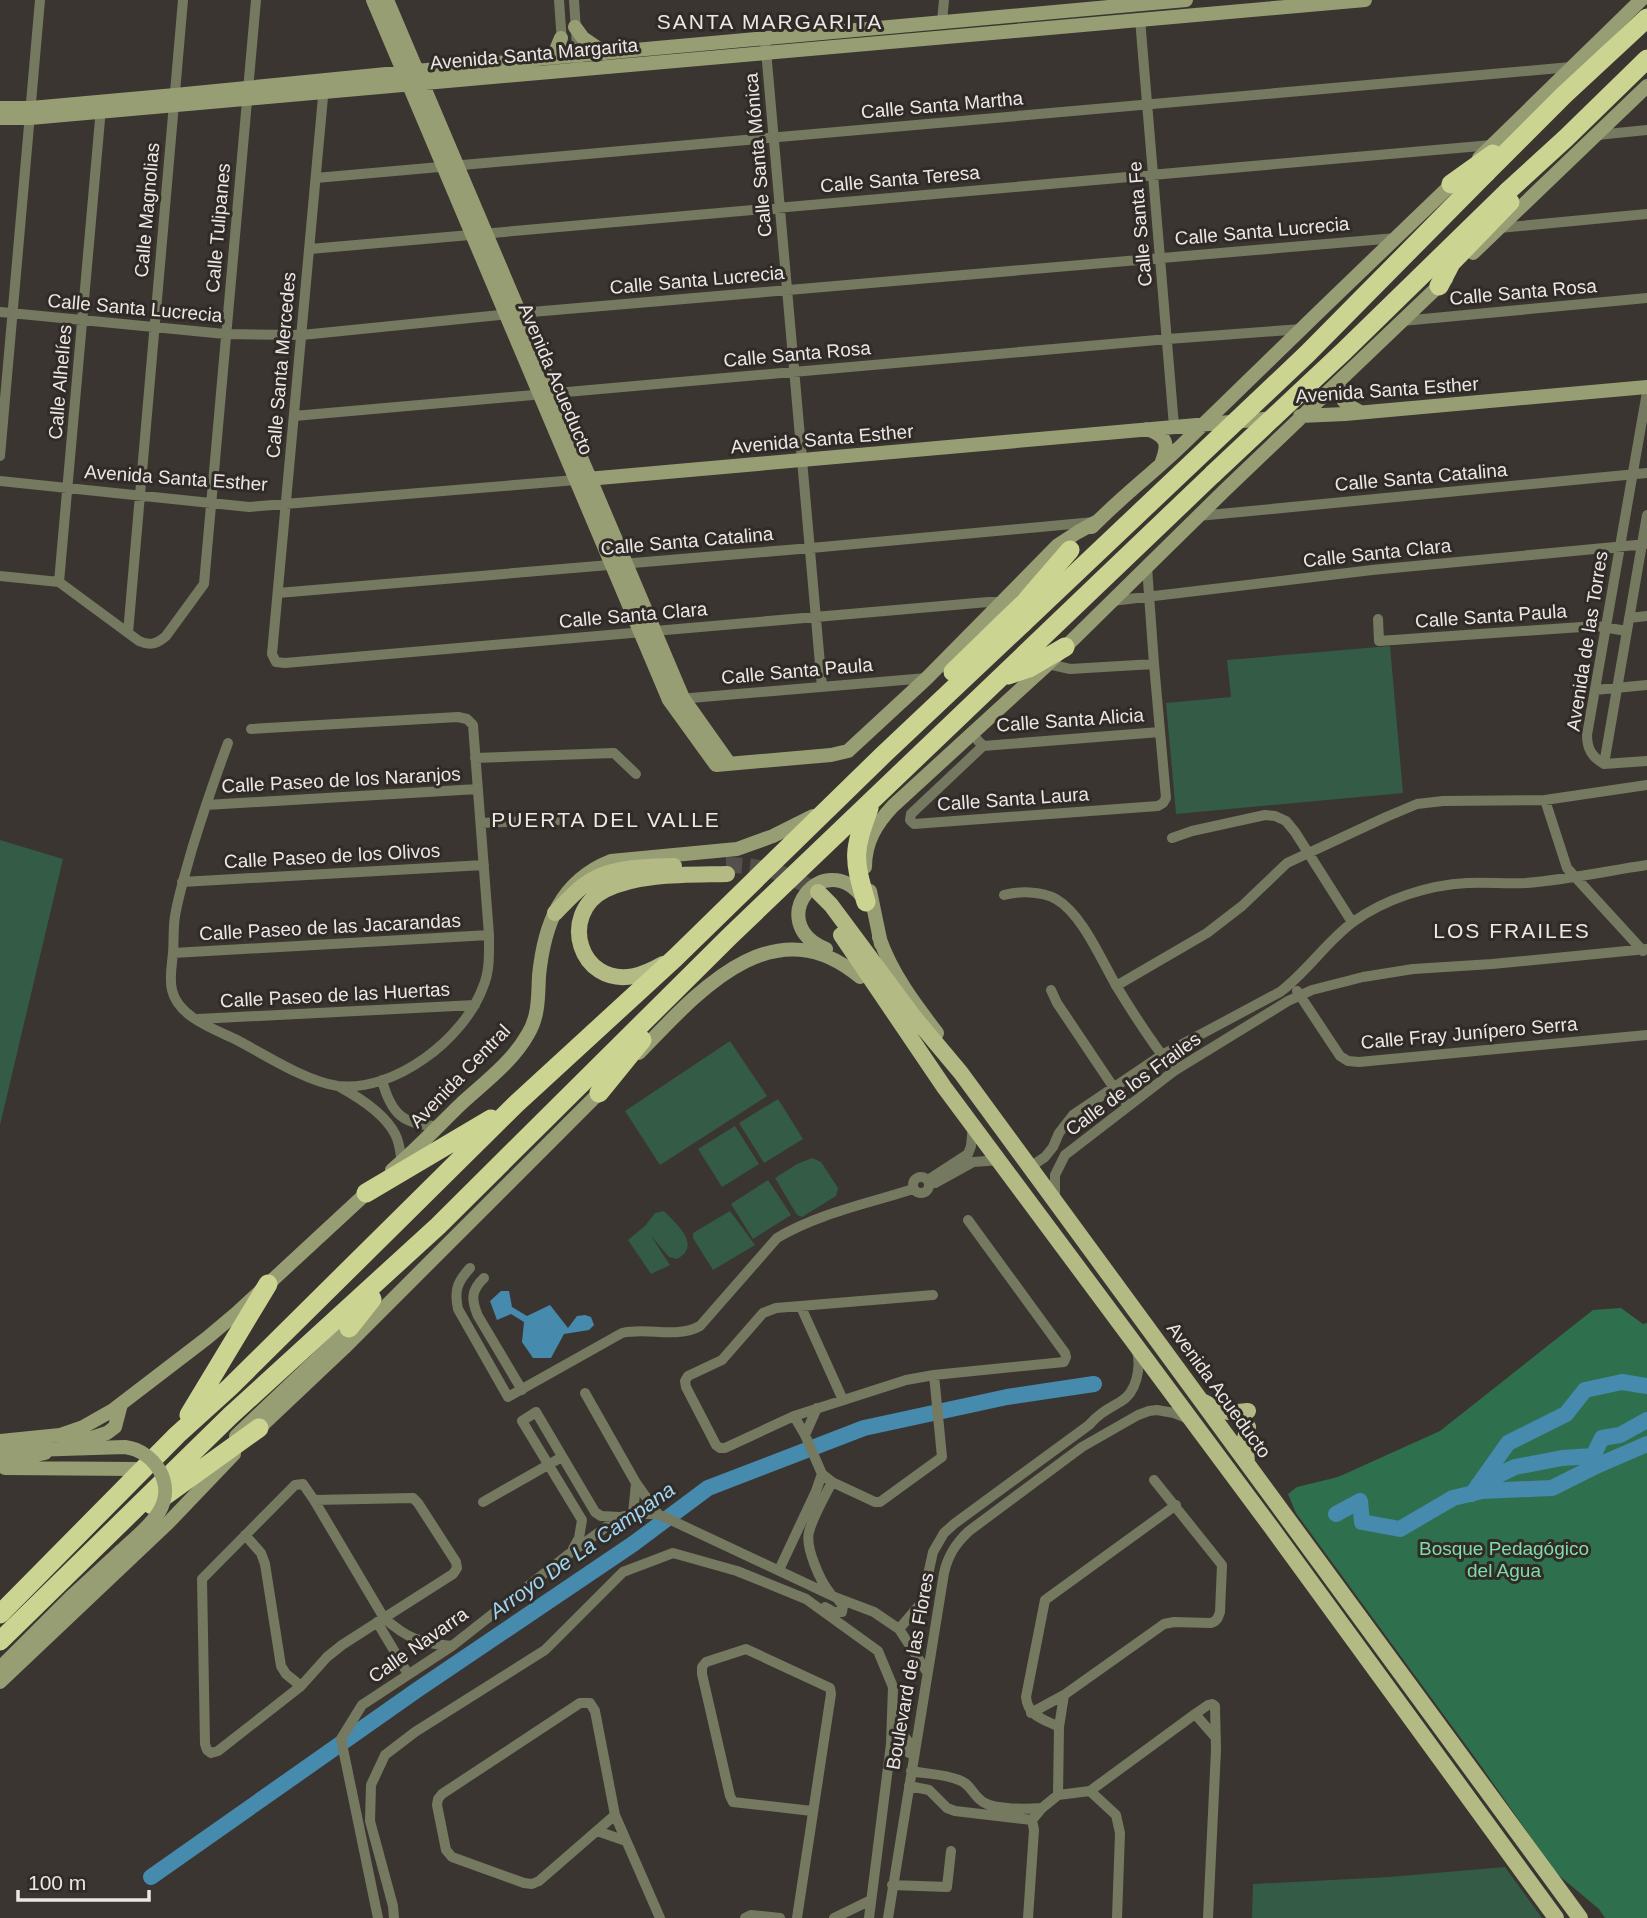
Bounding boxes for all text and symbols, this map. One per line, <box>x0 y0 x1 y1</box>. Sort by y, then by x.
district label: SANTA MARGARITA <box>657 10 883 33</box>
street label: Avenida Santa Margarita <box>429 34 639 74</box>
street label: Calle Santa Mónica <box>740 72 776 238</box>
street label: Calle Santa Martha <box>860 87 1024 123</box>
street label: Calle Magnolias <box>131 142 163 278</box>
street label: Calle Santa Fe <box>1124 160 1156 288</box>
street label: Calle Tulipanes <box>202 162 234 294</box>
street label: Calle Santa Teresa <box>819 162 981 196</box>
street label: Calle Santa Lucrecia <box>1174 213 1351 249</box>
street label: Calle Santa Lucrecia <box>609 262 786 298</box>
street label: Calle Santa Mercedes <box>262 271 300 459</box>
street label: Calle Santa Rosa <box>1448 275 1598 309</box>
street label: Calle Santa Lucrecia <box>47 290 224 326</box>
street label: Avenida Acueducto <box>515 300 597 458</box>
street label: Calle Alhelíes <box>45 324 75 440</box>
street label: Calle Santa Rosa <box>722 337 872 371</box>
street label: Avenida Santa Esther <box>1295 373 1480 407</box>
street label: Avenida Santa Esther <box>730 420 915 457</box>
street label: Calle Santa Catalina <box>1334 459 1509 495</box>
street label: Avenida Santa Esther <box>84 461 269 495</box>
street label: Calle Santa Catalina <box>600 523 775 559</box>
street label: Calle Santa Clara <box>1302 535 1453 571</box>
street label: Avenida de las Torres <box>1562 549 1612 733</box>
street label: Calle Santa Clara <box>558 598 709 632</box>
street label: Calle Santa Paula <box>1414 600 1568 632</box>
street label: Calle Santa Paula <box>720 654 874 688</box>
street label: Calle Santa Alicia <box>996 704 1145 736</box>
street label: Calle Paseo de los Naranjos <box>221 763 461 797</box>
street label: Calle Santa Laura <box>936 783 1090 815</box>
district label: PUERTA DEL VALLE <box>491 808 721 831</box>
street label: Calle Paseo de los Olivos <box>223 840 441 872</box>
street label: Calle Paseo de las Jacarandas <box>199 910 461 944</box>
district label: LOS FRAILES <box>1433 919 1591 942</box>
street label: Calle Paseo de las Huertas <box>219 978 451 1012</box>
street label: Calle Fray Junípero Serra <box>1360 1013 1579 1053</box>
street label: Avenida Central <box>406 1020 514 1132</box>
street label: Calle de los Frailes <box>1061 1028 1205 1140</box>
street label: Avenida Acueducto <box>1163 1318 1275 1462</box>
water label: Arroyo De La Campana <box>483 1477 679 1624</box>
park label: Bosque Pedagógico del Agua <box>1419 1538 1589 1581</box>
street label: Boulevard de las Flores <box>882 1571 938 1771</box>
street label: Calle Navarra <box>364 1603 472 1687</box>
scale bar <box>18 1858 149 1902</box>
text: 100 m <box>28 1871 86 1894</box>

